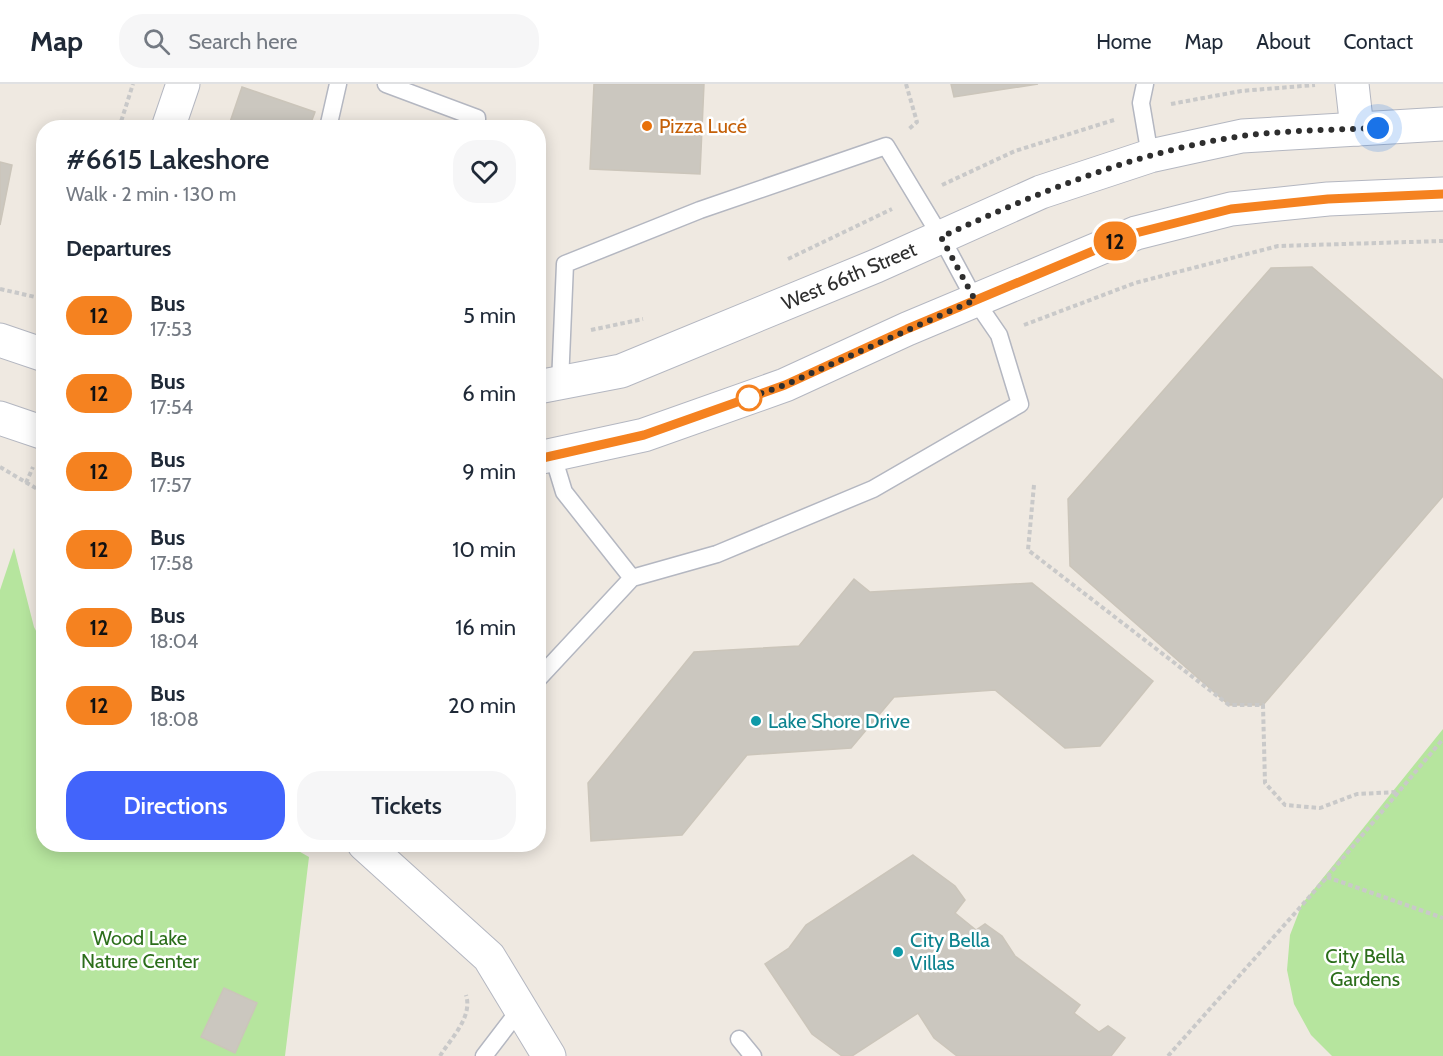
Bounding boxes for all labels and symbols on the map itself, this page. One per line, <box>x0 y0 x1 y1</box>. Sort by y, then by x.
your location <box>1363 113 1393 143</box>
place label: Pizza Lucé <box>659 114 747 138</box>
marker: Pizza Lucé <box>640 119 654 133</box>
line badge: 12 <box>1088 222 1142 260</box>
street label: West 66th Street <box>778 237 920 315</box>
unlabelled marker <box>736 385 762 411</box>
place label: Lake Shore Drive <box>768 709 910 733</box>
marker: Lake Shore Drive <box>749 714 763 728</box>
park label: Wood Lake Nature Center <box>81 926 200 973</box>
place label: City Bella Villas <box>910 928 990 975</box>
park label: City Bella Gardens <box>1325 944 1405 991</box>
marker: City Bella Villas <box>891 945 905 959</box>

